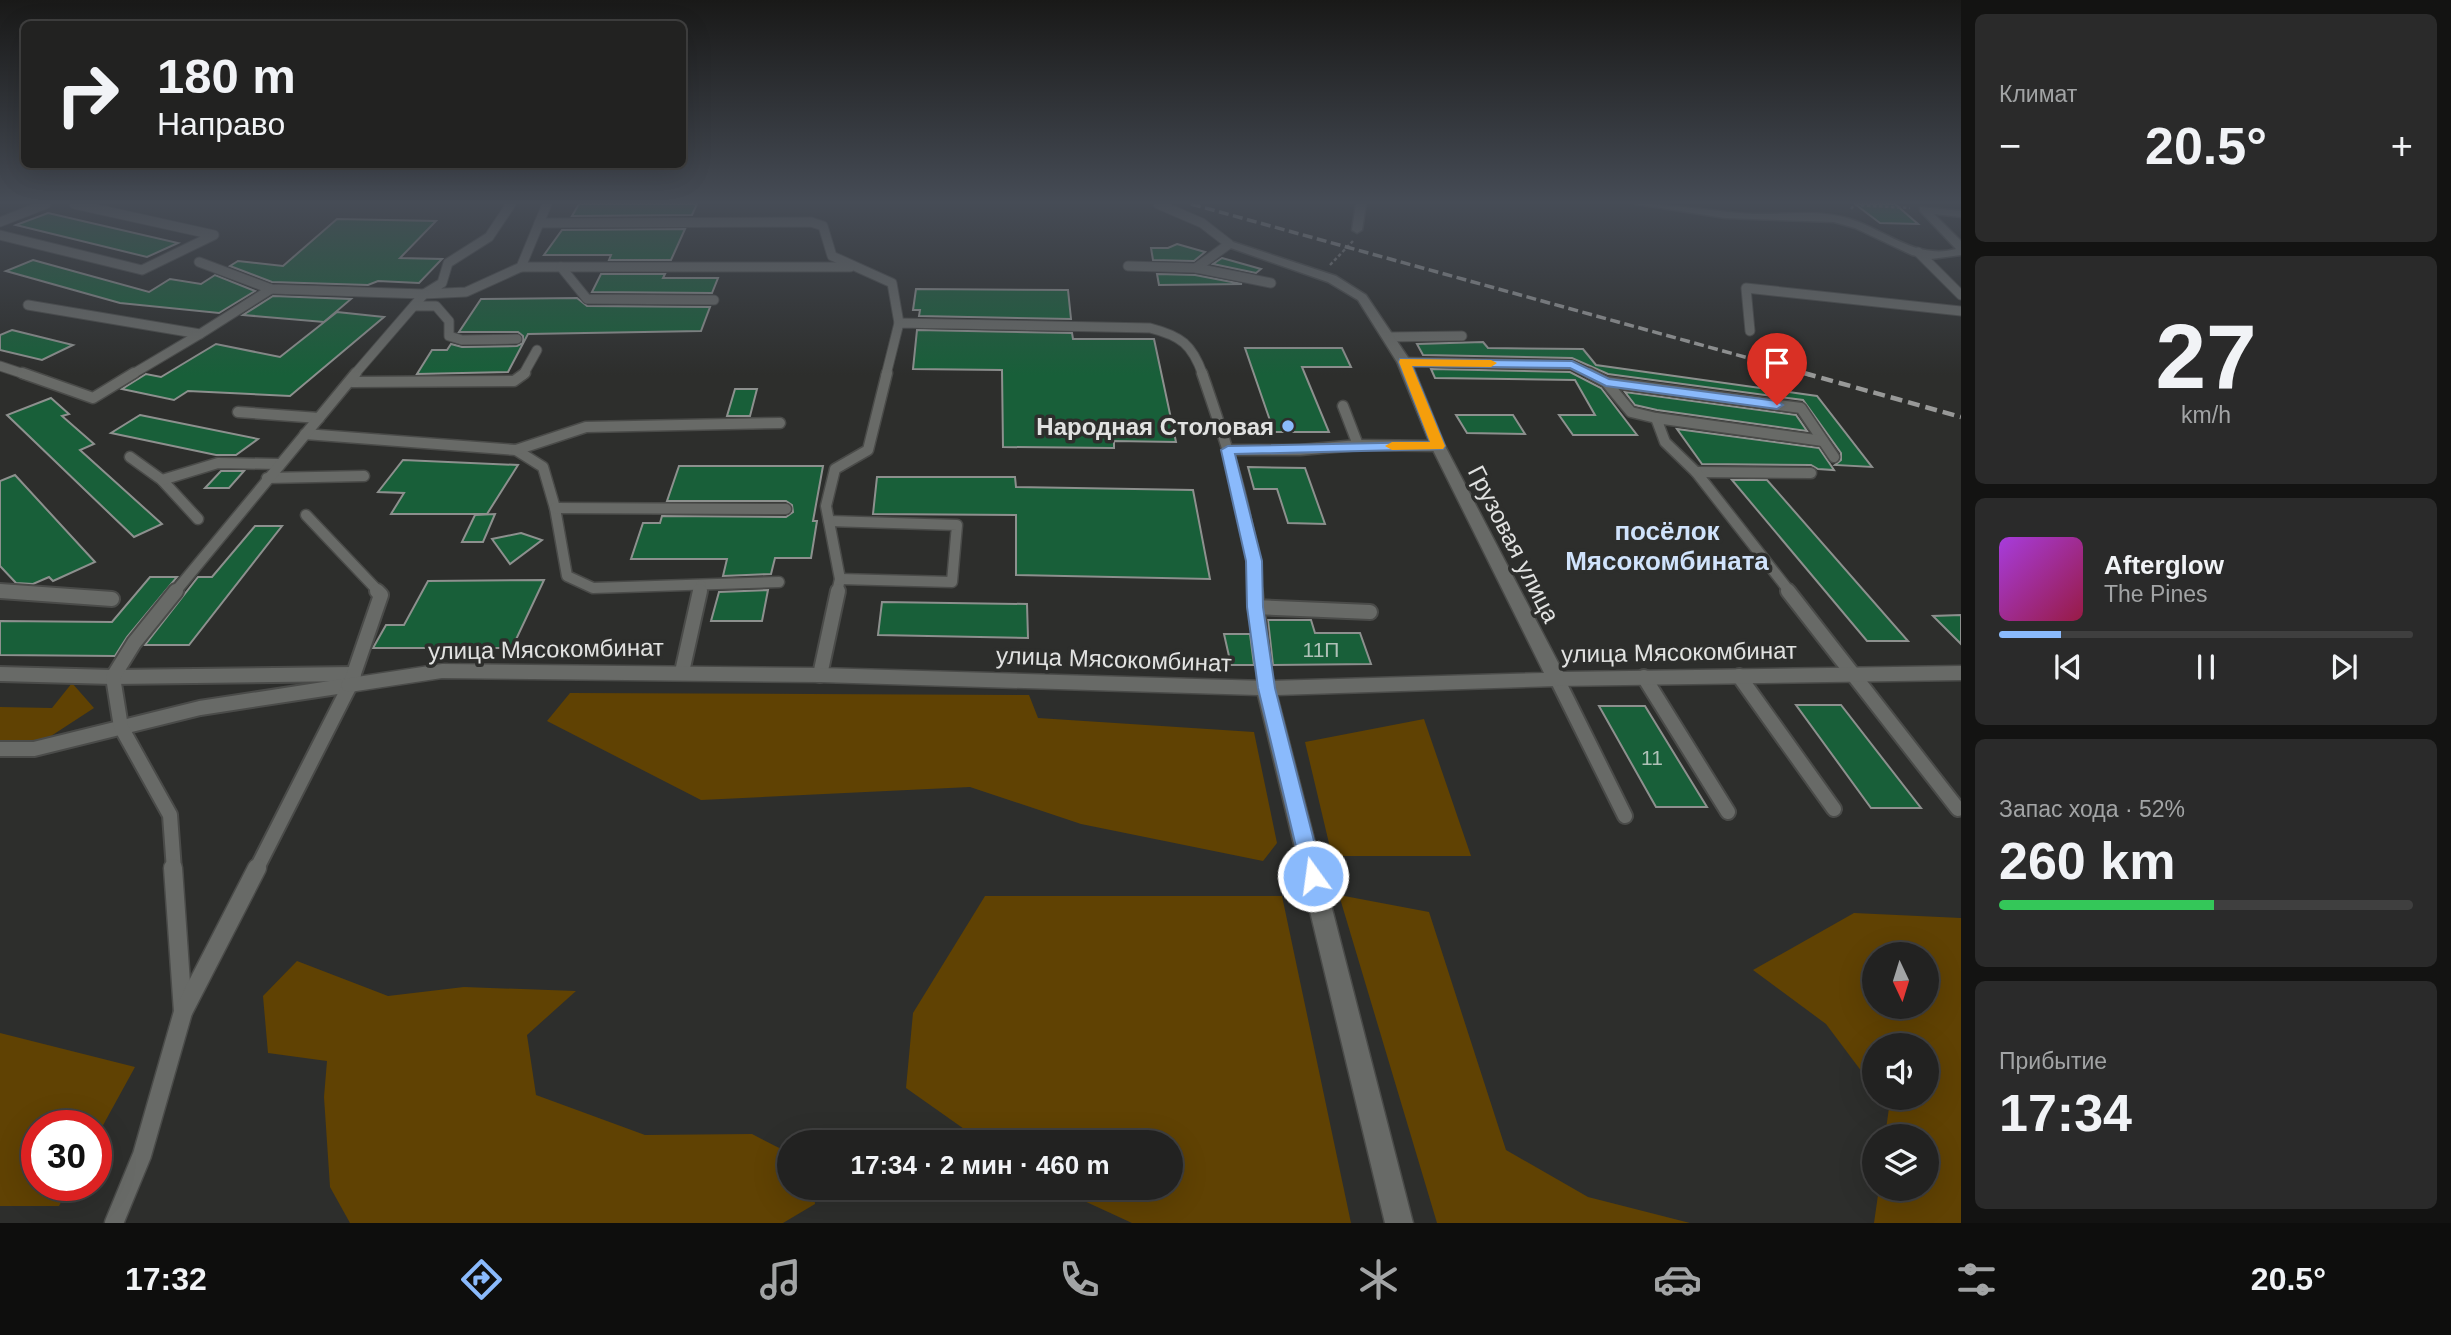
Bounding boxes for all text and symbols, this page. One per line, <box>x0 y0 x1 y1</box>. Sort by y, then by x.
icon: right <box>42 49 133 140</box>
text: 180 m <box>157 49 296 103</box>
text: Климат <box>1999 81 2077 107</box>
text: Направо <box>157 106 285 142</box>
text: 20.5° <box>2145 117 2267 175</box>
text: − <box>1999 125 2021 167</box>
text: + <box>2391 125 2413 167</box>
text: 27 <box>2155 306 2257 407</box>
pin <box>1747 333 1807 405</box>
icon: arrive <box>1758 344 1796 382</box>
text: km/h <box>2181 402 2231 428</box>
place label: Народная Столовая <box>1036 413 1274 440</box>
marker: Народная Столовая <box>1280 418 1296 434</box>
street label: Грузовая улица <box>1463 461 1565 627</box>
district label: посёлок Мясокомбината <box>1565 516 1769 576</box>
text: Afterglow <box>2104 550 2224 580</box>
text: The Pines <box>2104 581 2208 607</box>
street label: улица Мясокомбинат <box>428 633 664 665</box>
street label: улица Мясокомбинат <box>1561 636 1797 668</box>
house number: 11П <box>1303 638 1339 661</box>
street label: улица Мясокомбинат <box>996 641 1232 677</box>
icon: previous <box>2049 648 2087 686</box>
icon: pause <box>2187 648 2225 686</box>
icon: next <box>2325 648 2363 686</box>
house number: 11 <box>1641 746 1663 769</box>
text: Запас хода · 52% <box>1999 796 2185 822</box>
text: 260 km <box>1999 832 2175 890</box>
position arrow <box>1276 839 1350 913</box>
north arrow <box>1862 942 1939 1018</box>
map controls <box>1862 942 1939 1201</box>
button: sound <box>1862 1033 1939 1110</box>
text: Прибытие <box>1999 1048 2107 1074</box>
text: 17:34 <box>1999 1084 2132 1142</box>
speed limit sign: 30 <box>21 1110 112 1201</box>
button: layers <box>1862 1124 1939 1201</box>
text: 17:34 · 2 мин · 460 m <box>850 1150 1110 1180</box>
icon: directions <box>457 1255 506 1304</box>
icon: music <box>756 1255 805 1304</box>
icon: phone <box>1055 1255 1104 1304</box>
icon: climate <box>1354 1255 1403 1304</box>
icon: car <box>1653 1255 1702 1304</box>
icon: filters <box>1952 1255 2001 1304</box>
text: 17:32 <box>125 1261 207 1297</box>
text: 20.5° <box>2251 1261 2326 1297</box>

